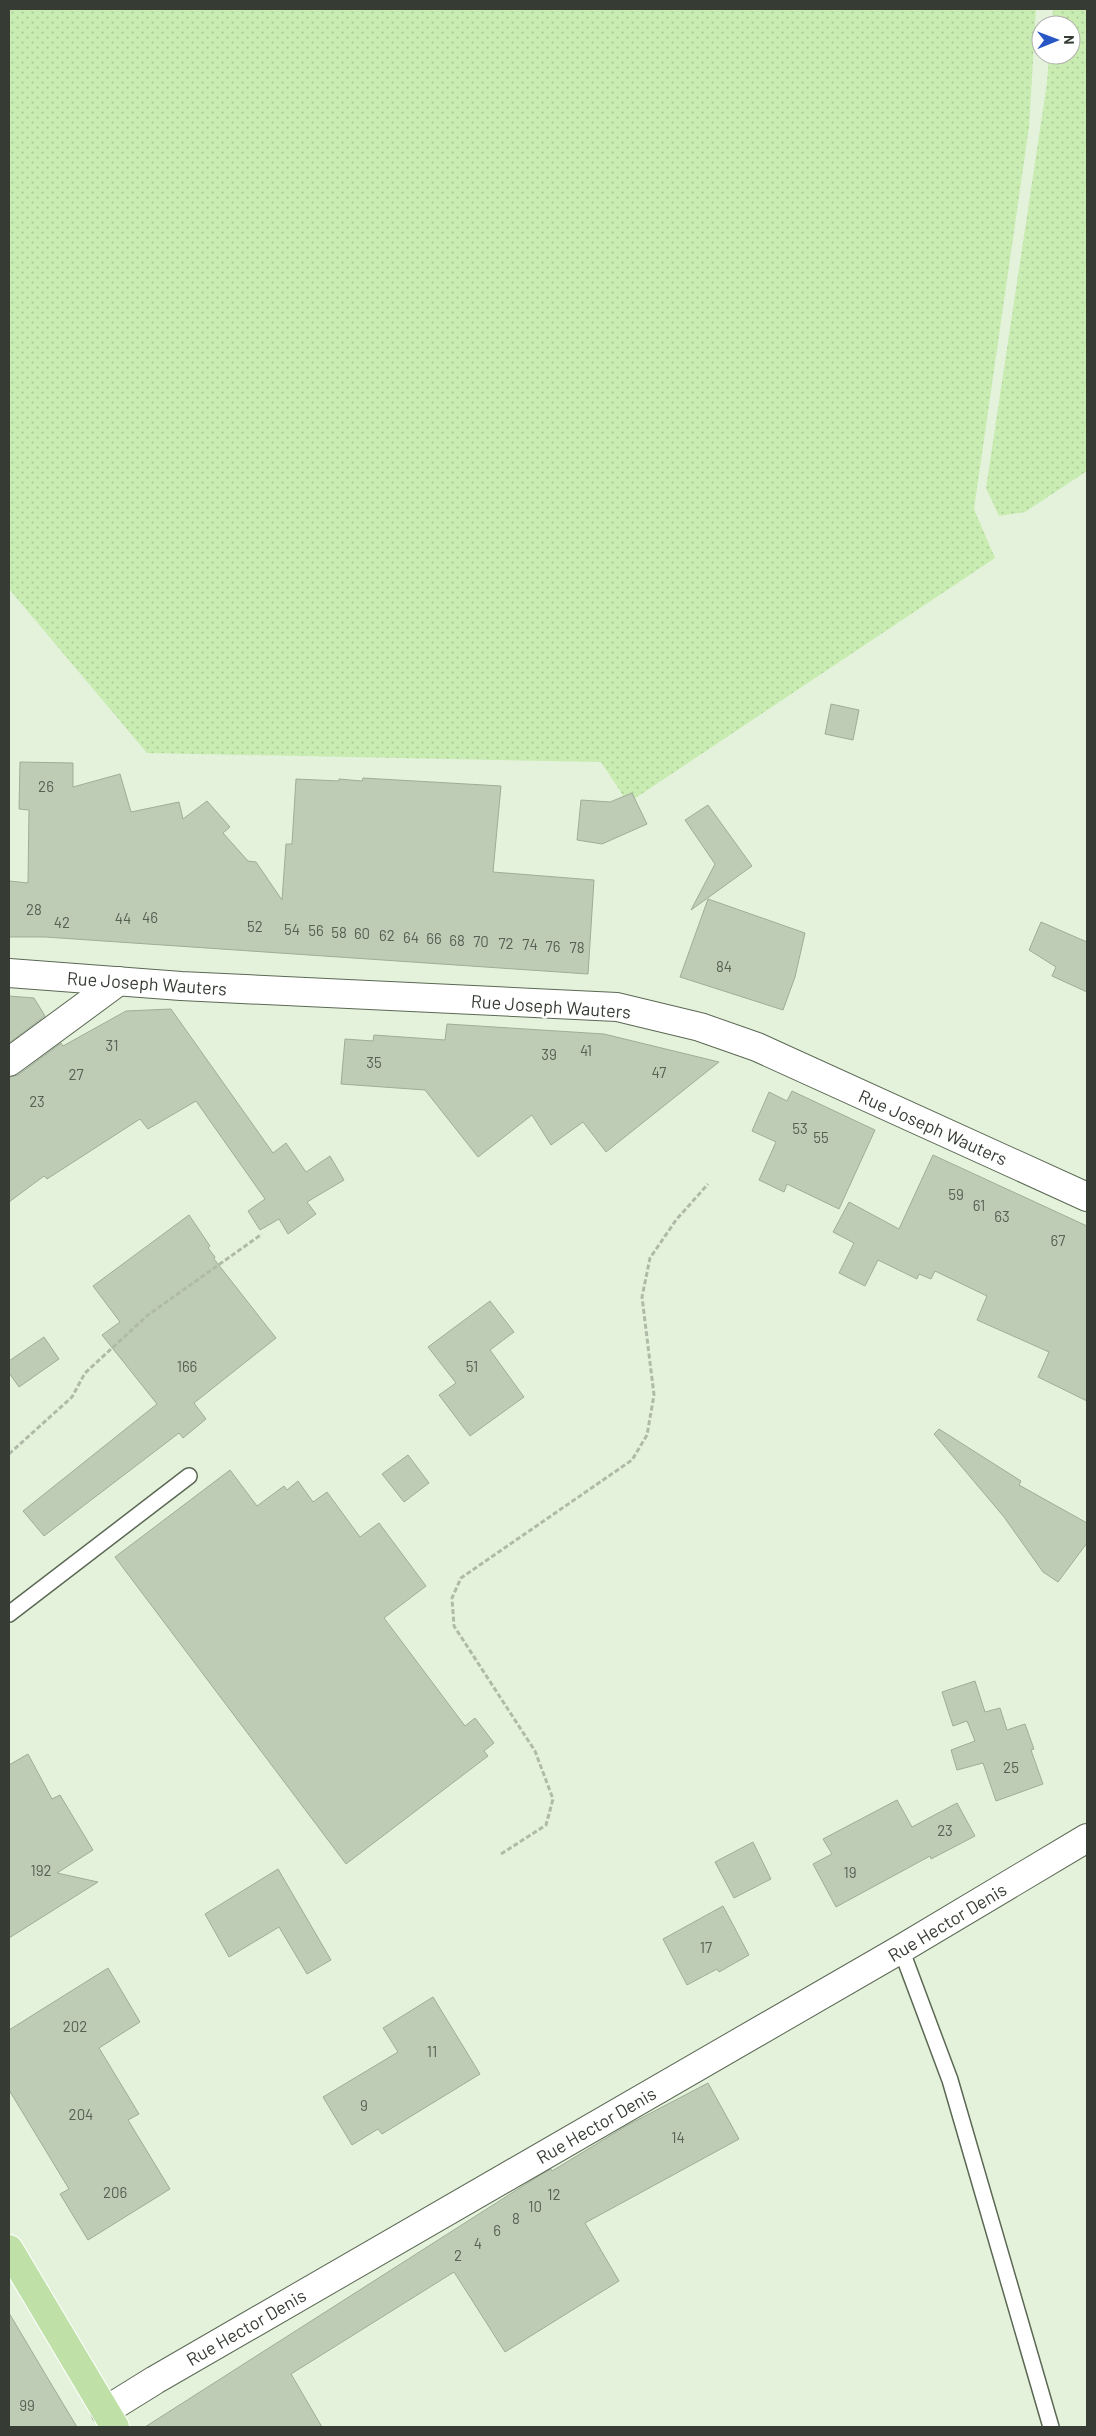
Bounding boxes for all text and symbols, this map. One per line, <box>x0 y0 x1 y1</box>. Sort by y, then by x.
north arrow <box>1031 15 1081 65</box>
text: N <box>1061 35 1078 45</box>
house number: 26 <box>38 777 54 795</box>
house number: 28 <box>26 900 42 918</box>
house number: 46 <box>142 908 158 926</box>
house number: 44 <box>115 909 131 927</box>
house number: 42 <box>54 913 70 931</box>
house number: 52 <box>247 917 263 935</box>
house number: 54 <box>284 920 300 938</box>
house number: 56 <box>308 921 324 939</box>
house number: 58 <box>331 923 347 941</box>
house number: 60 <box>354 924 370 942</box>
house number: 62 <box>379 926 395 944</box>
house number: 64 <box>403 928 419 946</box>
house number: 66 <box>426 929 442 947</box>
house number: 68 <box>449 931 465 949</box>
house number: 70 <box>473 932 489 950</box>
house number: 72 <box>498 934 514 952</box>
house number: 74 <box>522 935 538 953</box>
house number: 76 <box>546 937 560 955</box>
house number: 78 <box>570 938 584 956</box>
house number: 84 <box>716 957 732 975</box>
street label: Rue Joseph Wauters <box>66 966 228 1000</box>
street label: Rue Joseph Wauters <box>470 989 632 1023</box>
house number: 31 <box>106 1036 118 1054</box>
house number: 41 <box>580 1041 592 1059</box>
house number: 39 <box>541 1045 557 1063</box>
house number: 35 <box>366 1053 382 1071</box>
house number: 47 <box>652 1063 666 1081</box>
house number: 27 <box>68 1065 84 1083</box>
street label: Rue Joseph Wauters <box>855 1084 1011 1170</box>
house number: 23 <box>29 1092 45 1110</box>
house number: 53 <box>792 1119 808 1137</box>
house number: 55 <box>813 1128 829 1146</box>
house number: 59 <box>948 1185 964 1203</box>
house number: 61 <box>973 1196 985 1214</box>
house number: 63 <box>994 1207 1010 1225</box>
house number: 67 <box>1051 1231 1065 1249</box>
house number: 166 <box>177 1357 197 1375</box>
house number: 51 <box>466 1357 478 1375</box>
house number: 25 <box>1003 1758 1019 1776</box>
house number: 23 <box>937 1821 953 1839</box>
house number: 192 <box>30 1861 52 1879</box>
house number: 19 <box>843 1863 857 1881</box>
street label: Rue Hector Denis <box>884 1878 1010 1966</box>
house number: 17 <box>700 1938 712 1956</box>
house number: 202 <box>63 2017 87 2035</box>
house number: 11 <box>427 2042 437 2060</box>
street label: Rue Hector Denis <box>532 2082 660 2168</box>
house number: 9 <box>360 2096 368 2114</box>
house number: 204 <box>69 2105 93 2123</box>
house number: 14 <box>671 2128 685 2146</box>
house number: 206 <box>103 2183 127 2201</box>
house number: 12 <box>547 2185 561 2203</box>
house number: 10 <box>528 2197 542 2215</box>
house number: 8 <box>512 2209 520 2227</box>
house number: 6 <box>493 2221 501 2239</box>
house number: 4 <box>474 2234 482 2252</box>
house number: 2 <box>454 2246 462 2264</box>
street label: Rue Hector Denis <box>182 2284 310 2370</box>
house number: 99 <box>19 2396 35 2414</box>

